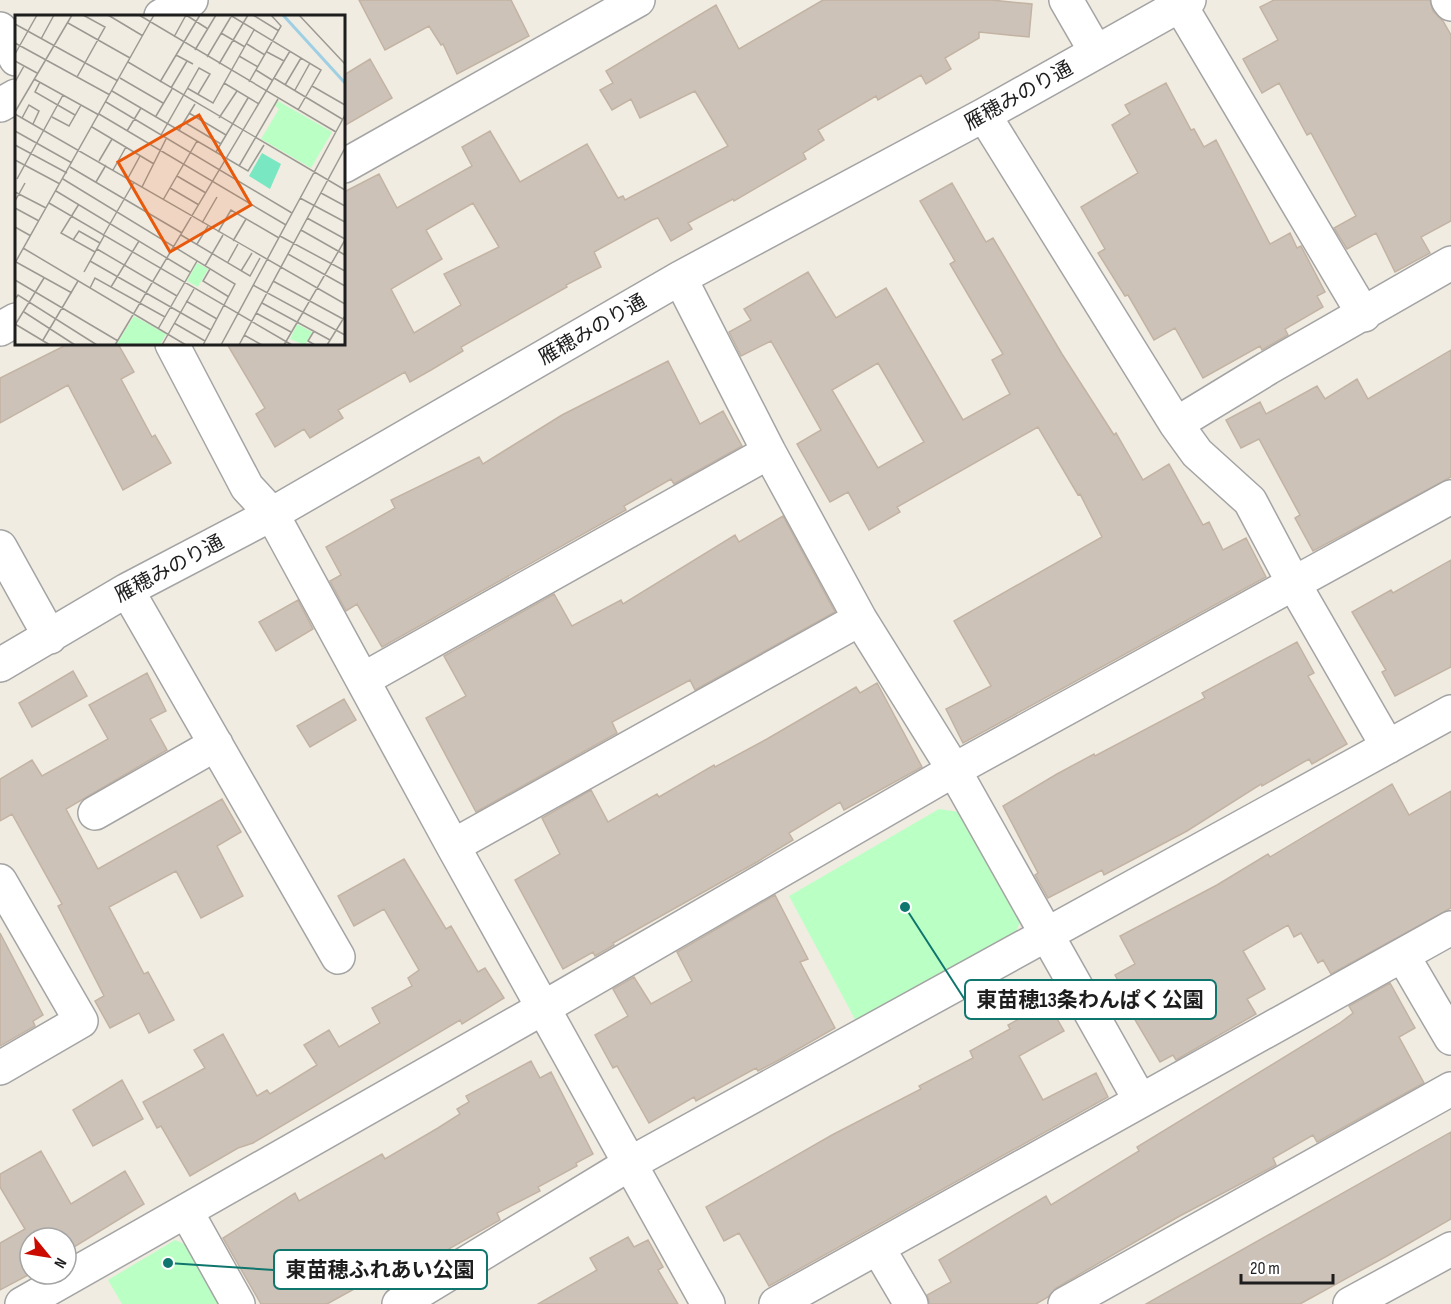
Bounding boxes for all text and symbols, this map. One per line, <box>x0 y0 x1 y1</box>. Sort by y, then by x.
inset map <box>15 15 345 345</box>
street label: 雁穂みのり通 <box>960 56 1077 135</box>
street label: 雁穂みのり通 <box>535 289 650 370</box>
street label: 雁穂みのり通 <box>111 530 228 608</box>
callout: 東苗穂13条わんぱく公園 <box>965 980 1216 1019</box>
text: 東苗穂13条わんぱく公園 <box>976 988 1204 1013</box>
north arrow <box>18 1226 78 1286</box>
scale bar <box>1241 1247 1332 1285</box>
callout: 東苗穂ふれあい公園 <box>274 1250 487 1289</box>
text: N <box>49 1254 70 1271</box>
text: 東苗穂ふれあい公園 <box>286 1258 475 1283</box>
text: 20 m <box>1250 1258 1280 1279</box>

